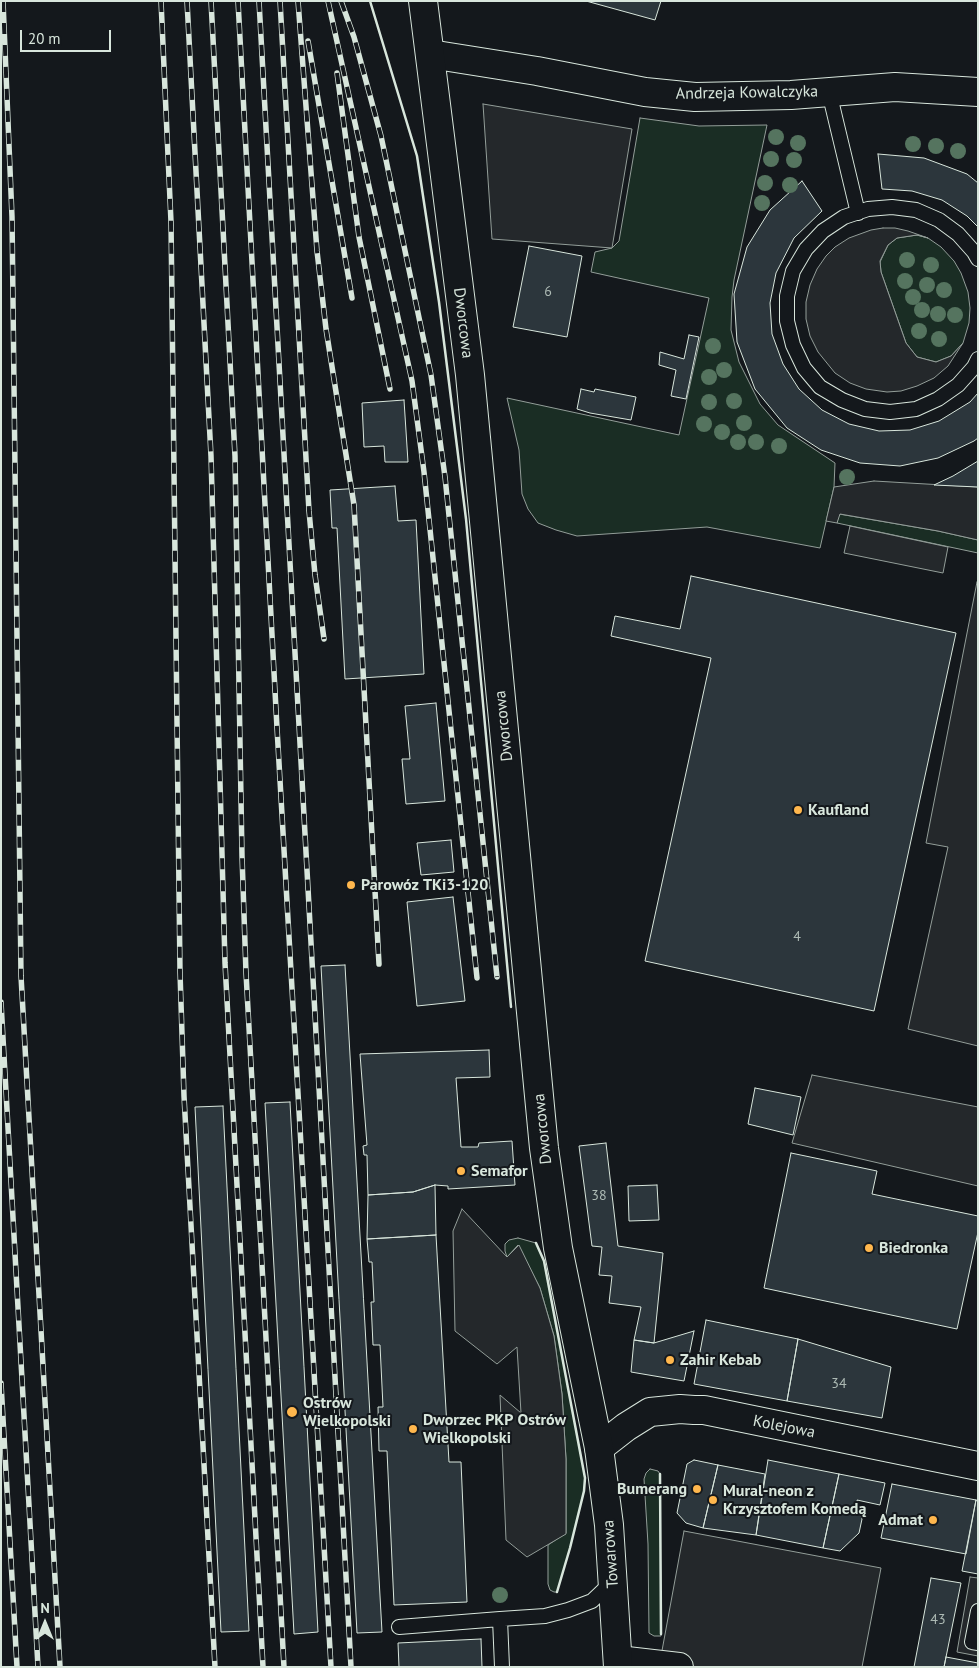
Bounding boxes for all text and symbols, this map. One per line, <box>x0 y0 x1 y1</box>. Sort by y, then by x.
scale bar <box>22 20 114 52</box>
text: 20 m <box>28 29 61 48</box>
street label: Andrzeja Kowalczyka <box>676 82 818 104</box>
house number: 6 <box>544 284 552 300</box>
street label: Dworcowa <box>449 287 477 359</box>
street label: Dworcowa <box>491 690 517 762</box>
place label: Kaufland <box>808 800 869 820</box>
marker: Kaufland <box>792 804 804 816</box>
place label: Parowóz TKi3-120 <box>361 875 488 895</box>
marker: Parowóz TKi3-120 <box>345 879 357 891</box>
house number: 4 <box>793 929 801 945</box>
street label: Dworcowa <box>530 1093 556 1165</box>
place label: Semafor <box>471 1161 528 1181</box>
marker: Semafor <box>455 1165 467 1177</box>
house number: 38 <box>591 1188 607 1204</box>
place label: Biedronka <box>879 1238 948 1258</box>
marker: Biedronka <box>863 1242 875 1254</box>
place label: Zahir Kebab <box>680 1350 761 1370</box>
marker: Zahir Kebab <box>664 1354 676 1366</box>
house number: 34 <box>831 1376 847 1392</box>
place label: Ostrów Wielkopolski <box>303 1393 391 1431</box>
marker: Ostrów Wielkopolski <box>285 1405 299 1419</box>
place label: Dworzec PKP Ostrów Wielkopolski <box>423 1410 566 1448</box>
street label: Kolejowa <box>751 1412 817 1442</box>
marker: Dworzec PKP Ostrów Wielkopolski <box>407 1423 419 1435</box>
place label: Bumerang <box>617 1479 687 1499</box>
place label: Mural-neon z Krzysztofem Komedą <box>723 1481 866 1519</box>
marker: Bumerang <box>691 1483 703 1495</box>
marker: Mural-neon z Krzysztofem Komedą <box>707 1494 719 1506</box>
place label: Admat <box>878 1510 923 1530</box>
marker: Admat <box>927 1514 939 1526</box>
street label: Towarowa <box>599 1519 623 1589</box>
north arrow <box>20 1598 70 1648</box>
text: N <box>40 1599 50 1617</box>
house number: 43 <box>930 1612 946 1628</box>

